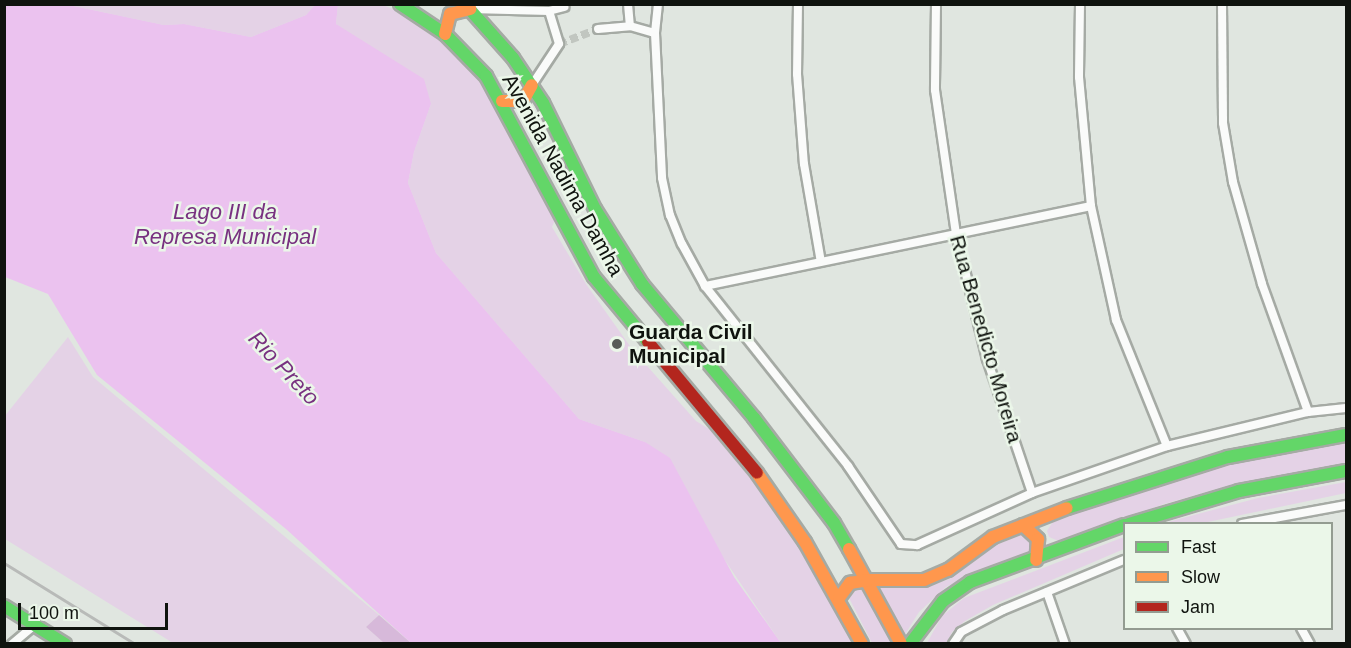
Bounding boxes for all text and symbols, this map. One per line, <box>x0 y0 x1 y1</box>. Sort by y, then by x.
street label: Avenida Nadima Damha <box>497 70 629 280</box>
water label: Lago III da Represa Municipal <box>134 198 316 249</box>
street label: Rua Benedicto Moreira <box>944 232 1028 446</box>
place label: Guarda Civil Municipal <box>629 319 753 369</box>
water label: Rio Preto <box>243 325 325 411</box>
marker: Guarda Civil Municipal <box>610 337 624 351</box>
legend <box>1123 522 1333 630</box>
text: Fast <box>1181 537 1216 557</box>
text: Slow <box>1181 567 1220 587</box>
scale bar <box>21 591 171 629</box>
text: Jam <box>1181 597 1215 617</box>
text: 100 m <box>29 603 79 623</box>

